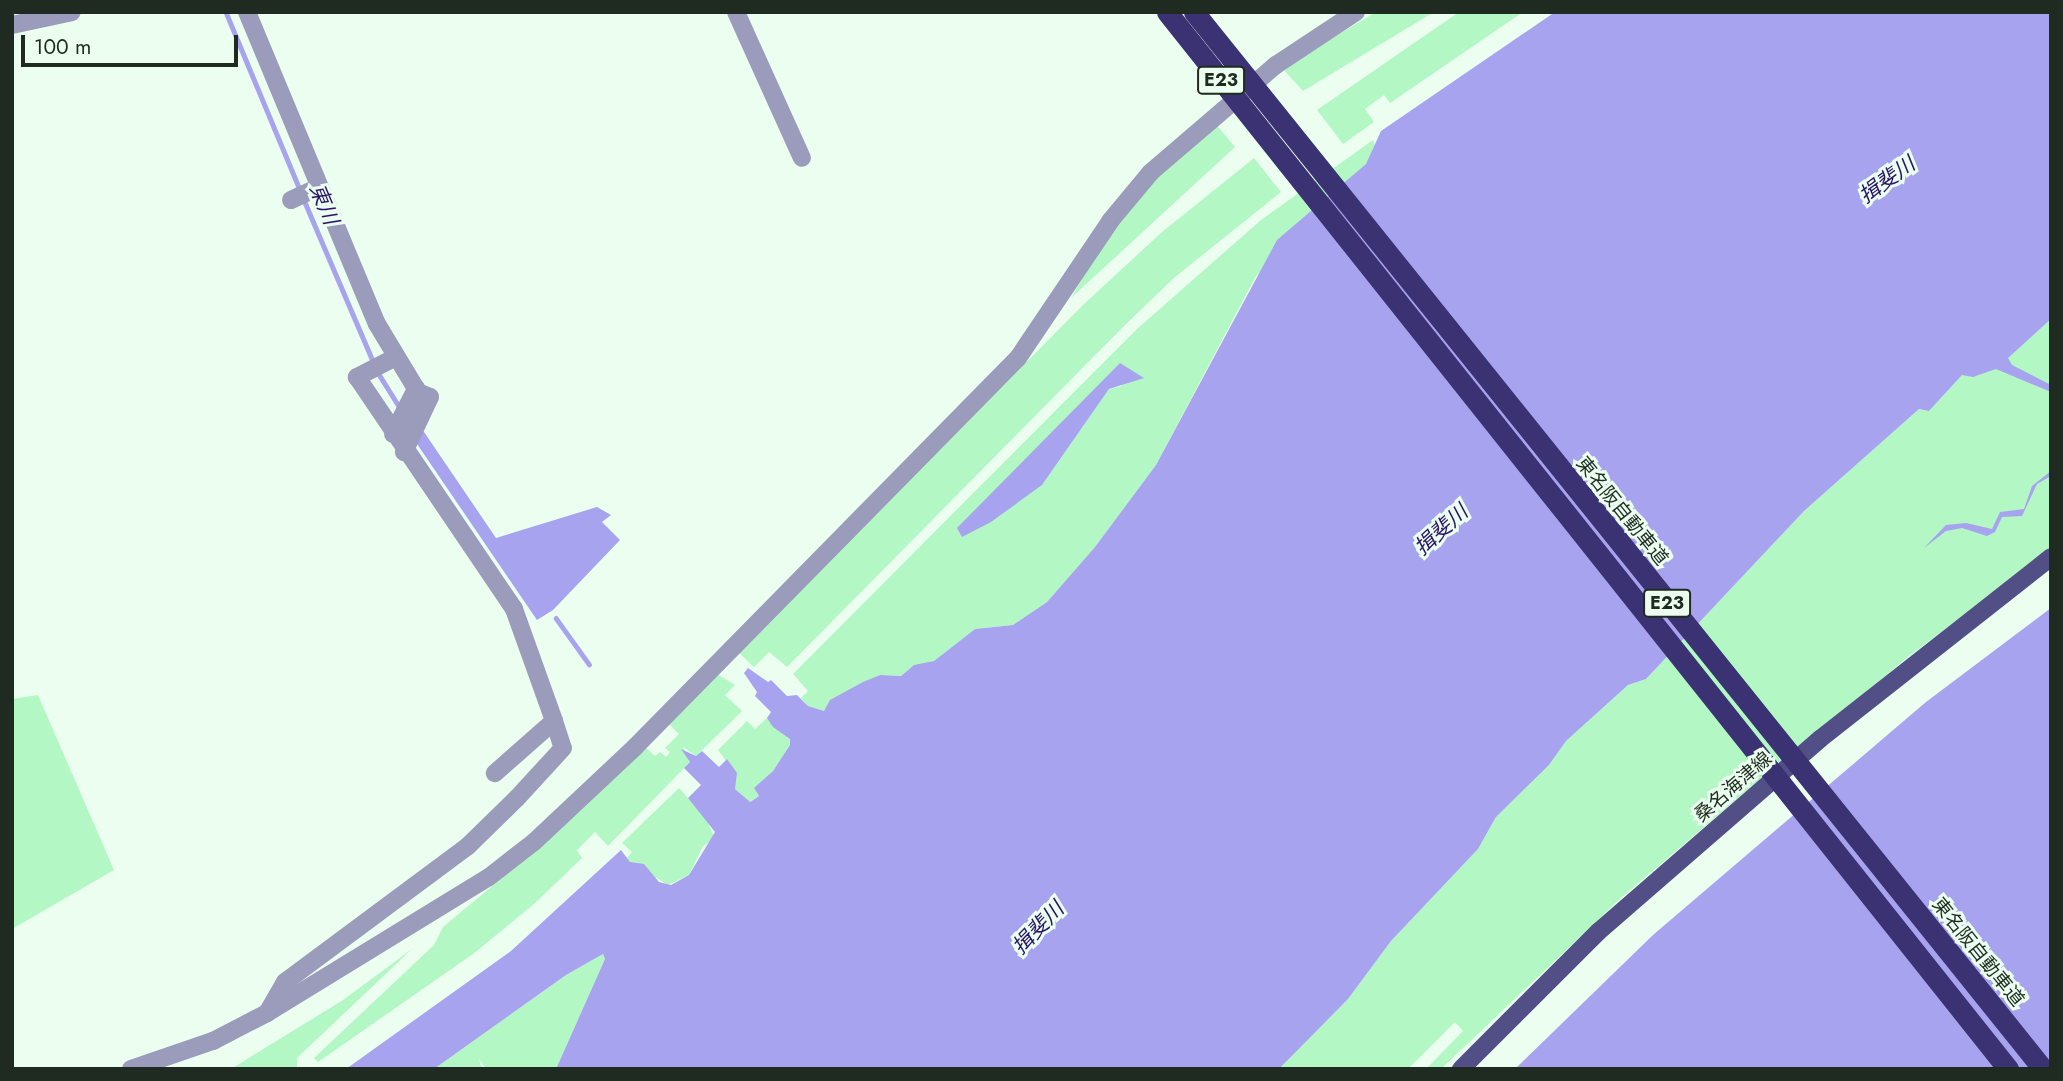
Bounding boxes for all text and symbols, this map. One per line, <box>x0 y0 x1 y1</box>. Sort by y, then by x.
scale bar <box>24 21 242 65</box>
text: 100 m <box>34 32 91 62</box>
road number: E23 <box>1196 66 1246 94</box>
water label: 揖斐川 <box>1854 151 1920 209</box>
water label: 東川 <box>304 180 344 228</box>
street label: 東名阪自動車道 <box>1571 452 1673 570</box>
water label: 揖斐川 <box>1409 500 1473 560</box>
road number: E23 <box>1642 588 1692 618</box>
street label: 桑名海津線 <box>1690 747 1776 827</box>
street label: 東名阪自動車道 <box>1927 893 2029 1011</box>
water label: 揖斐川 <box>1007 897 1069 959</box>

